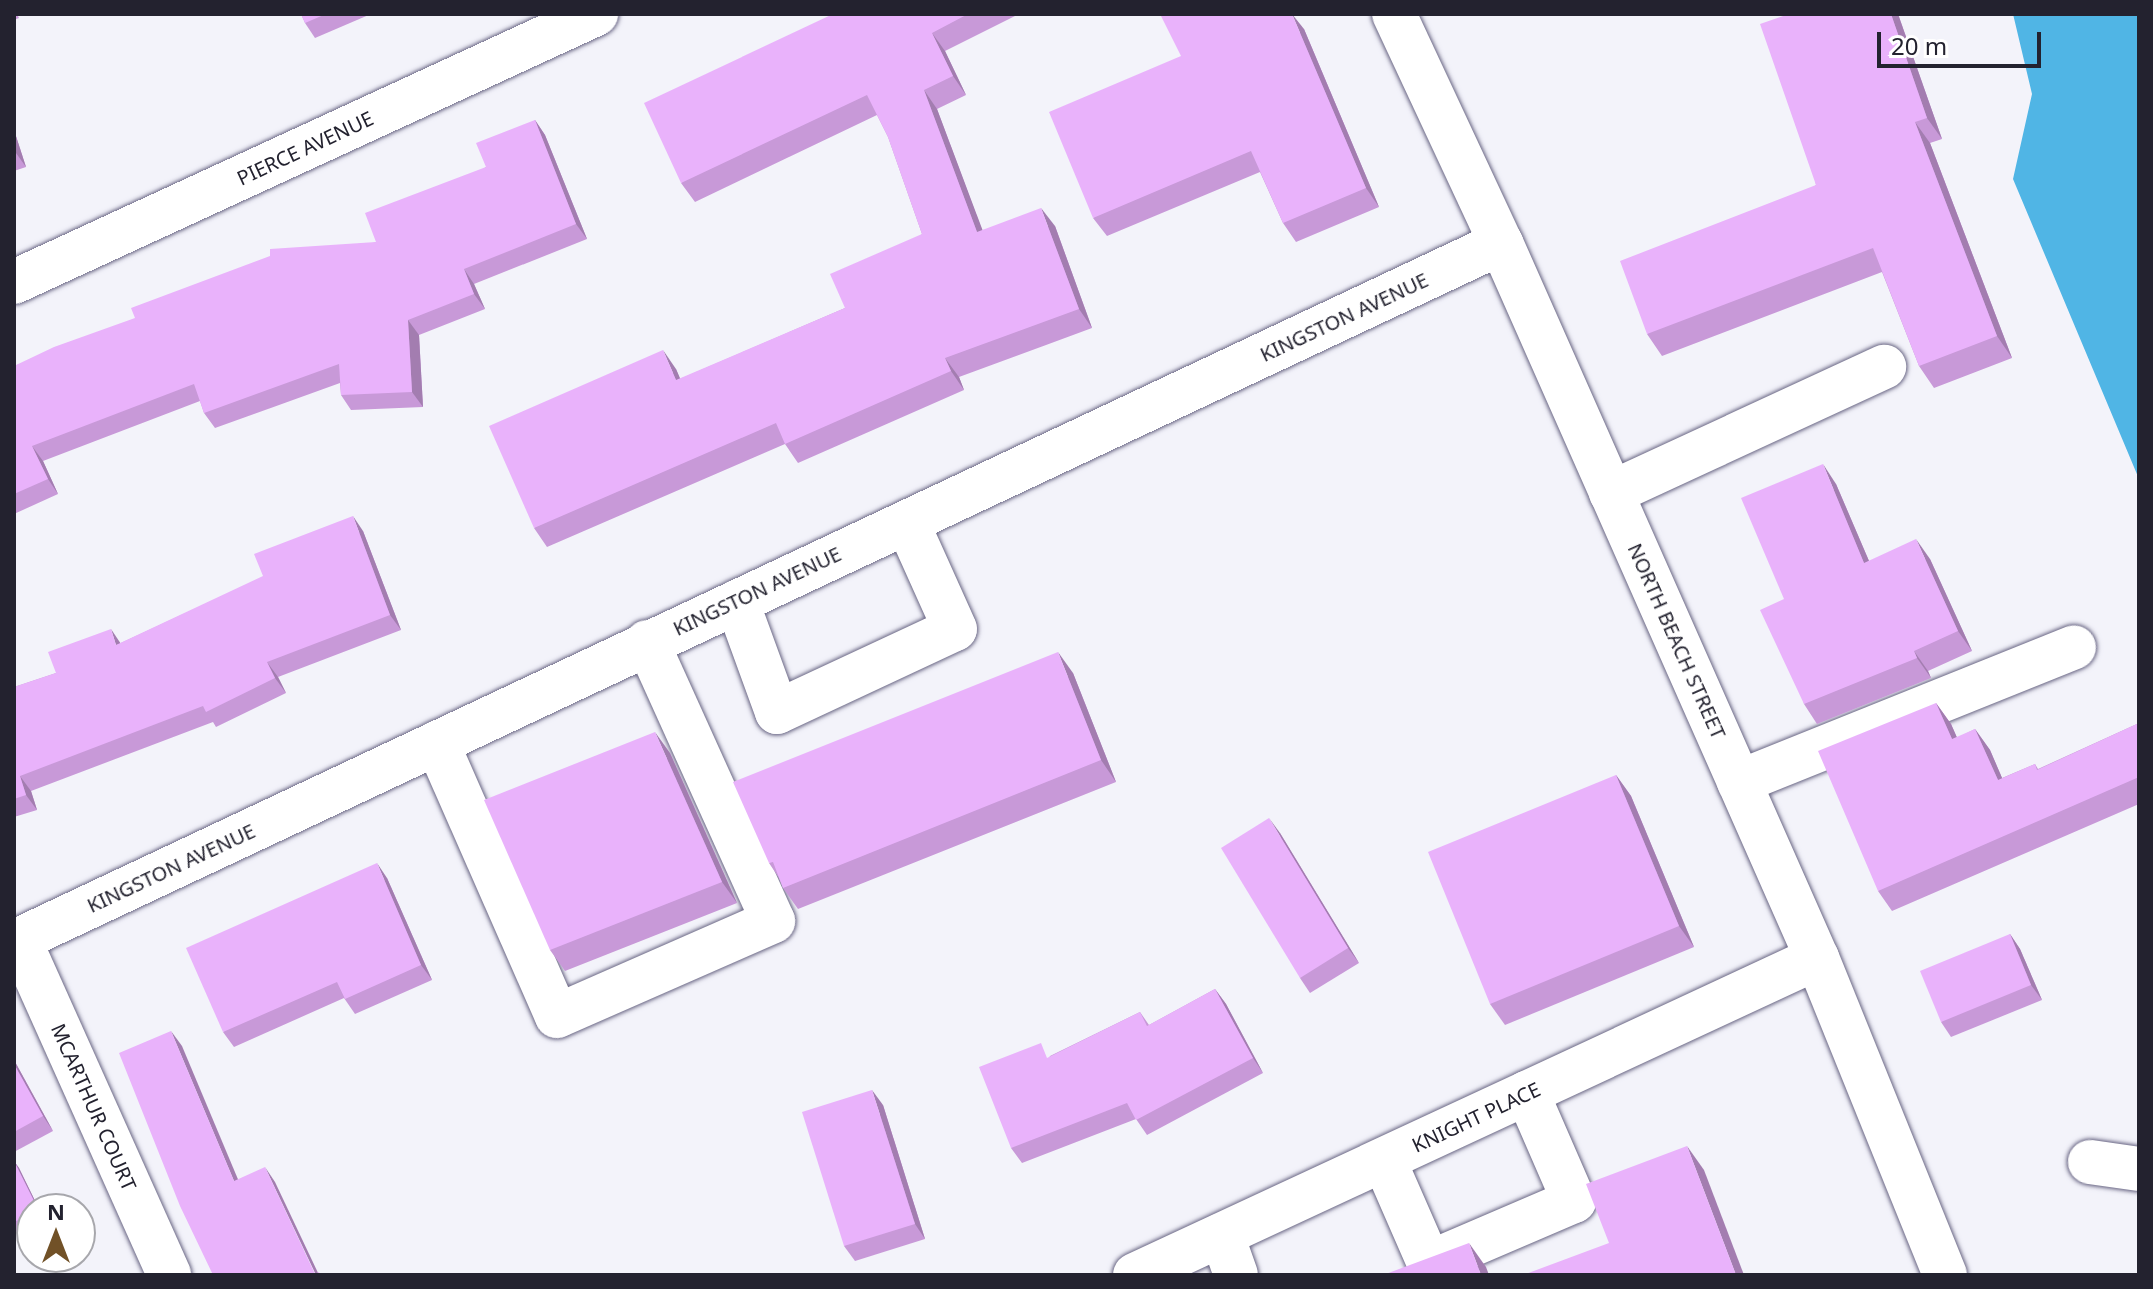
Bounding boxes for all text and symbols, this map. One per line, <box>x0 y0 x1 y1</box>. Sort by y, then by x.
scale bar <box>1881 16 2045 66</box>
text: 20 m <box>1891 29 1947 62</box>
street label: PIERCE AVENUE <box>233 106 377 190</box>
street label: KINGSTON AVENUE <box>1256 268 1432 366</box>
street label: NORTH BEACH STREET <box>1623 540 1731 742</box>
street label: KINGSTON AVENUE <box>669 542 845 640</box>
street label: KINGSTON AVENUE <box>83 819 259 917</box>
street label: MCARTHUR COURT <box>46 1020 142 1194</box>
street label: KNIGHT PLACE <box>1408 1077 1544 1157</box>
north arrow <box>16 1193 96 1273</box>
text: N <box>47 1196 65 1226</box>

